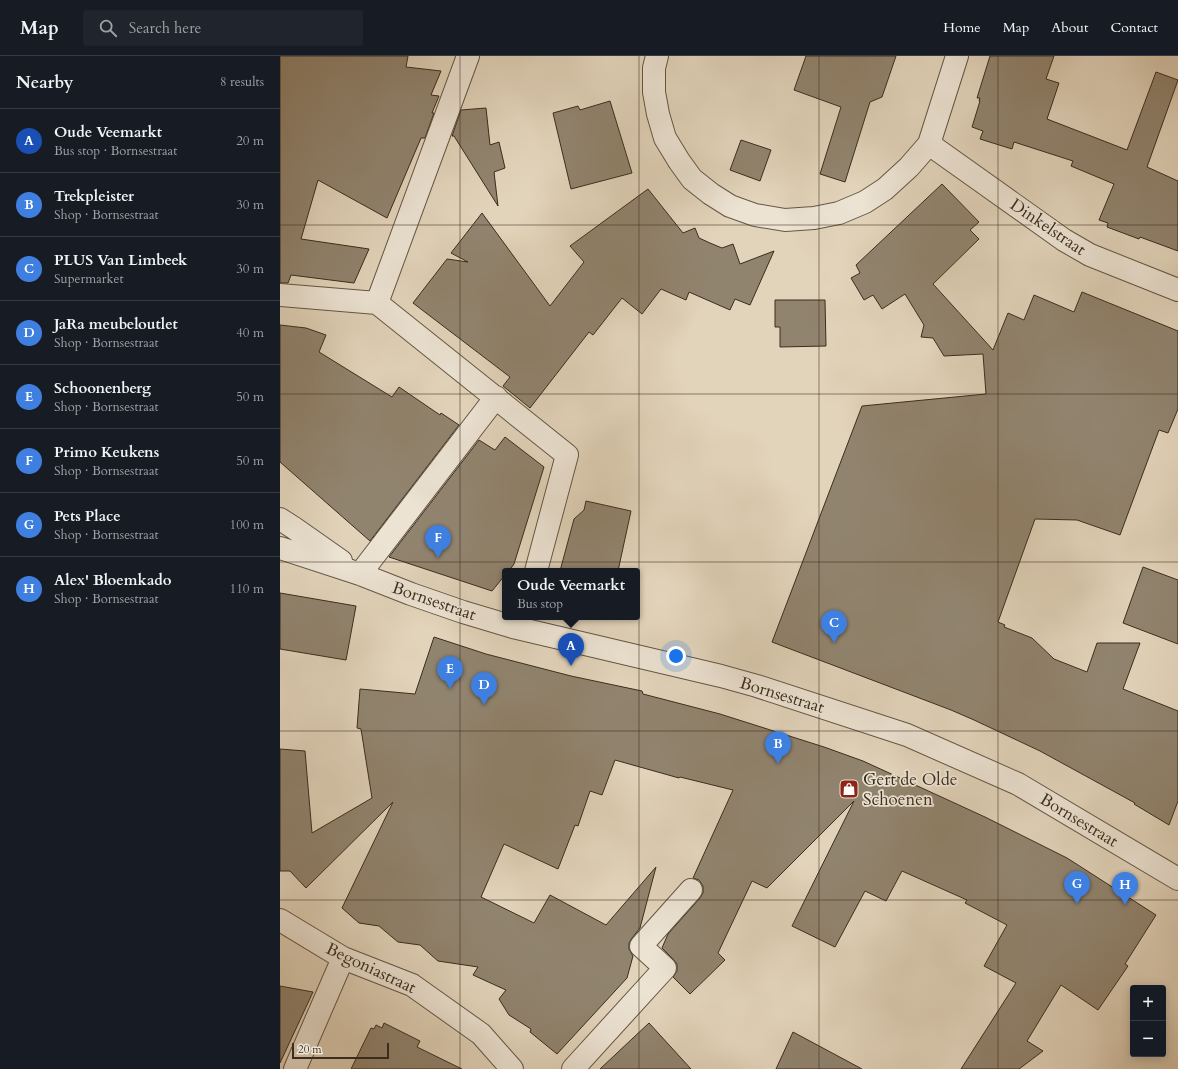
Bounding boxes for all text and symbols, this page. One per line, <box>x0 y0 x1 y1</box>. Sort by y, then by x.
search box <box>83 10 363 46</box>
text: Map <box>20 15 59 41</box>
icon: search <box>97 17 119 39</box>
text: Search here <box>129 18 201 38</box>
text: Home <box>943 18 981 37</box>
text: Map <box>1003 18 1029 37</box>
text: About <box>1051 18 1088 37</box>
text: Contact <box>1110 18 1158 37</box>
text: Nearby <box>16 71 73 94</box>
text: 8 results <box>220 73 264 91</box>
text: Oude Veemarkt <box>54 122 162 142</box>
text: A <box>24 132 34 150</box>
text: 20 m <box>236 132 264 150</box>
text: Bus stop · Bornsestraat <box>54 142 177 160</box>
text: Trekpleister <box>54 186 134 206</box>
street label: Dinkelstraat <box>1006 193 1091 261</box>
text: B <box>24 196 34 214</box>
text: 30 m <box>236 196 264 214</box>
text: Shop · Bornsestraat <box>54 206 159 224</box>
text: PLUS Van Limbeek <box>54 250 187 270</box>
text: C <box>24 260 34 278</box>
text: 30 m <box>236 260 264 278</box>
text: Supermarket <box>54 270 124 288</box>
text: JaRa meubeloutlet <box>54 314 178 334</box>
text: D <box>23 324 35 342</box>
text: 40 m <box>236 324 264 342</box>
text: Shop · Bornsestraat <box>54 334 159 352</box>
text: Schoonenberg <box>54 378 151 398</box>
text: E <box>25 388 33 406</box>
text: 50 m <box>236 388 264 406</box>
text: Shop · Bornsestraat <box>54 398 159 416</box>
text: Primo Keukens <box>54 442 159 462</box>
text: F <box>25 452 33 470</box>
text: 50 m <box>236 452 264 470</box>
text: Shop · Bornsestraat <box>54 462 159 480</box>
text: Pets Place <box>54 506 121 526</box>
text: G <box>24 516 34 534</box>
text: 100 m <box>230 516 264 534</box>
pin: F <box>425 525 451 558</box>
text: Shop · Bornsestraat <box>54 526 159 544</box>
popup <box>502 568 640 620</box>
text: Alex' Bloemkado <box>54 570 172 590</box>
text: Oude Veemarkt <box>517 575 625 595</box>
street label: Bornsestraat <box>389 576 480 626</box>
text: H <box>23 580 35 598</box>
text: 110 m <box>230 580 264 598</box>
text: Shop · Bornsestraat <box>54 590 159 608</box>
text: Bus stop <box>517 595 563 613</box>
pin: C <box>821 610 847 643</box>
pin: A <box>558 633 584 666</box>
your location <box>666 646 686 666</box>
pin: E <box>437 656 463 689</box>
street label: Bornsestraat <box>737 671 828 719</box>
pin: D <box>471 672 497 705</box>
pin: B <box>765 731 791 764</box>
place label: Gert de Olde Schoenen <box>863 768 957 811</box>
shop icon: Gert de Olde Schoenen <box>838 778 860 800</box>
street label: Bornsestraat <box>1036 788 1123 853</box>
pin: G <box>1064 871 1090 904</box>
pin: H <box>1112 872 1138 905</box>
street label: Begoniastraat <box>322 937 420 999</box>
map controls <box>1130 985 1166 1057</box>
button: + <box>1130 985 1166 1021</box>
button: − <box>1130 1021 1166 1057</box>
scale bar <box>292 1041 389 1060</box>
text: 20 m <box>298 1042 322 1057</box>

